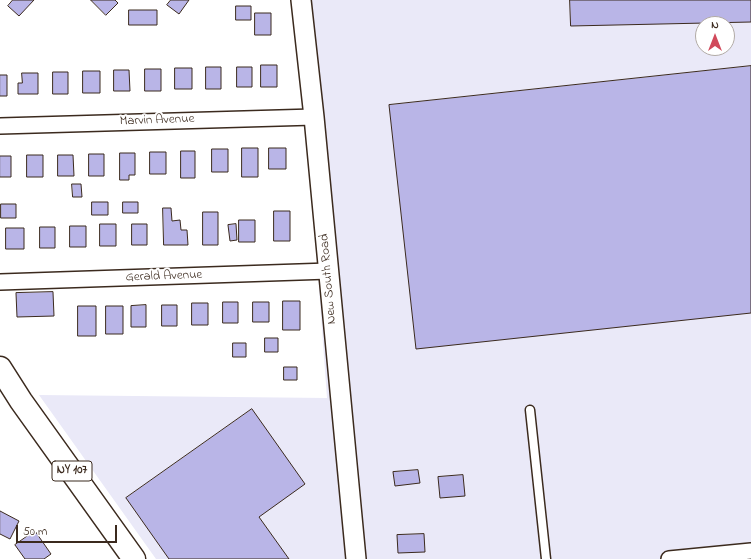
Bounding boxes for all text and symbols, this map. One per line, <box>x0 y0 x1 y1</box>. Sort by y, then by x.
north arrow <box>695 16 735 56</box>
text: N <box>711 17 719 33</box>
street label: Marvin Avenue <box>119 112 195 130</box>
street label: New South Road <box>317 233 341 325</box>
street label: Gerald Avenue <box>125 268 203 286</box>
road number: NY 107 <box>52 461 92 481</box>
scale bar <box>18 517 119 543</box>
text: 50 m <box>23 523 47 541</box>

